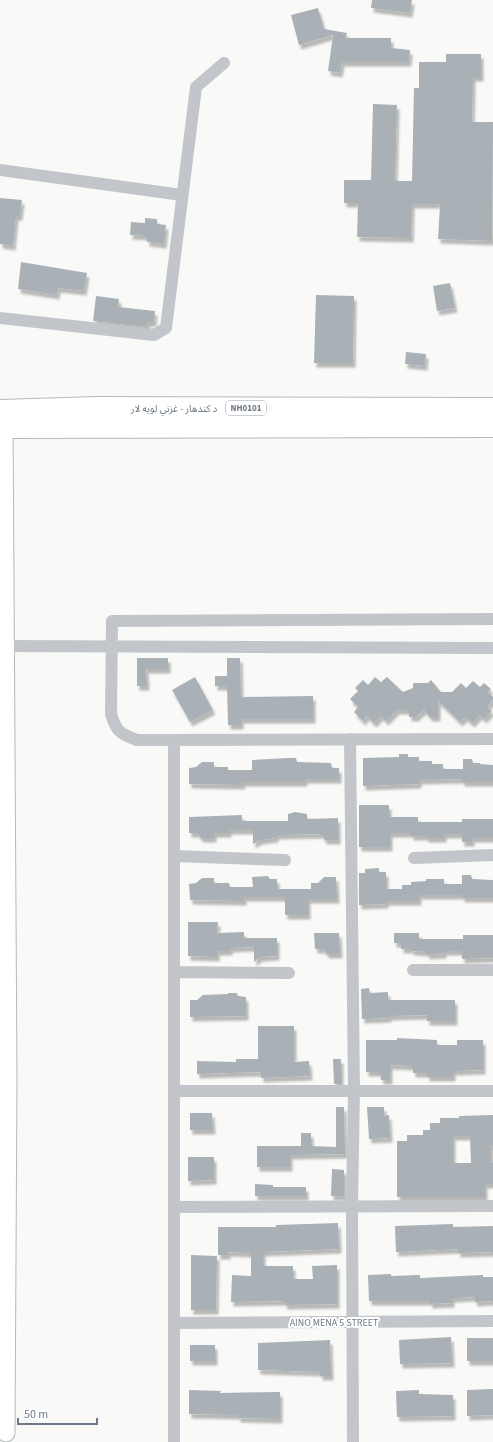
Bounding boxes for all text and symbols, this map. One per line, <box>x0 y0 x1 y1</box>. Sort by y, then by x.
road number: NH0101 <box>226 401 266 415</box>
street label: د کندهار - غزني لويه لار <box>130 402 217 416</box>
street label: AINO MENA 5 STREET <box>290 1316 379 1330</box>
scale bar <box>18 1400 97 1426</box>
text: 50 m <box>24 1406 48 1423</box>

